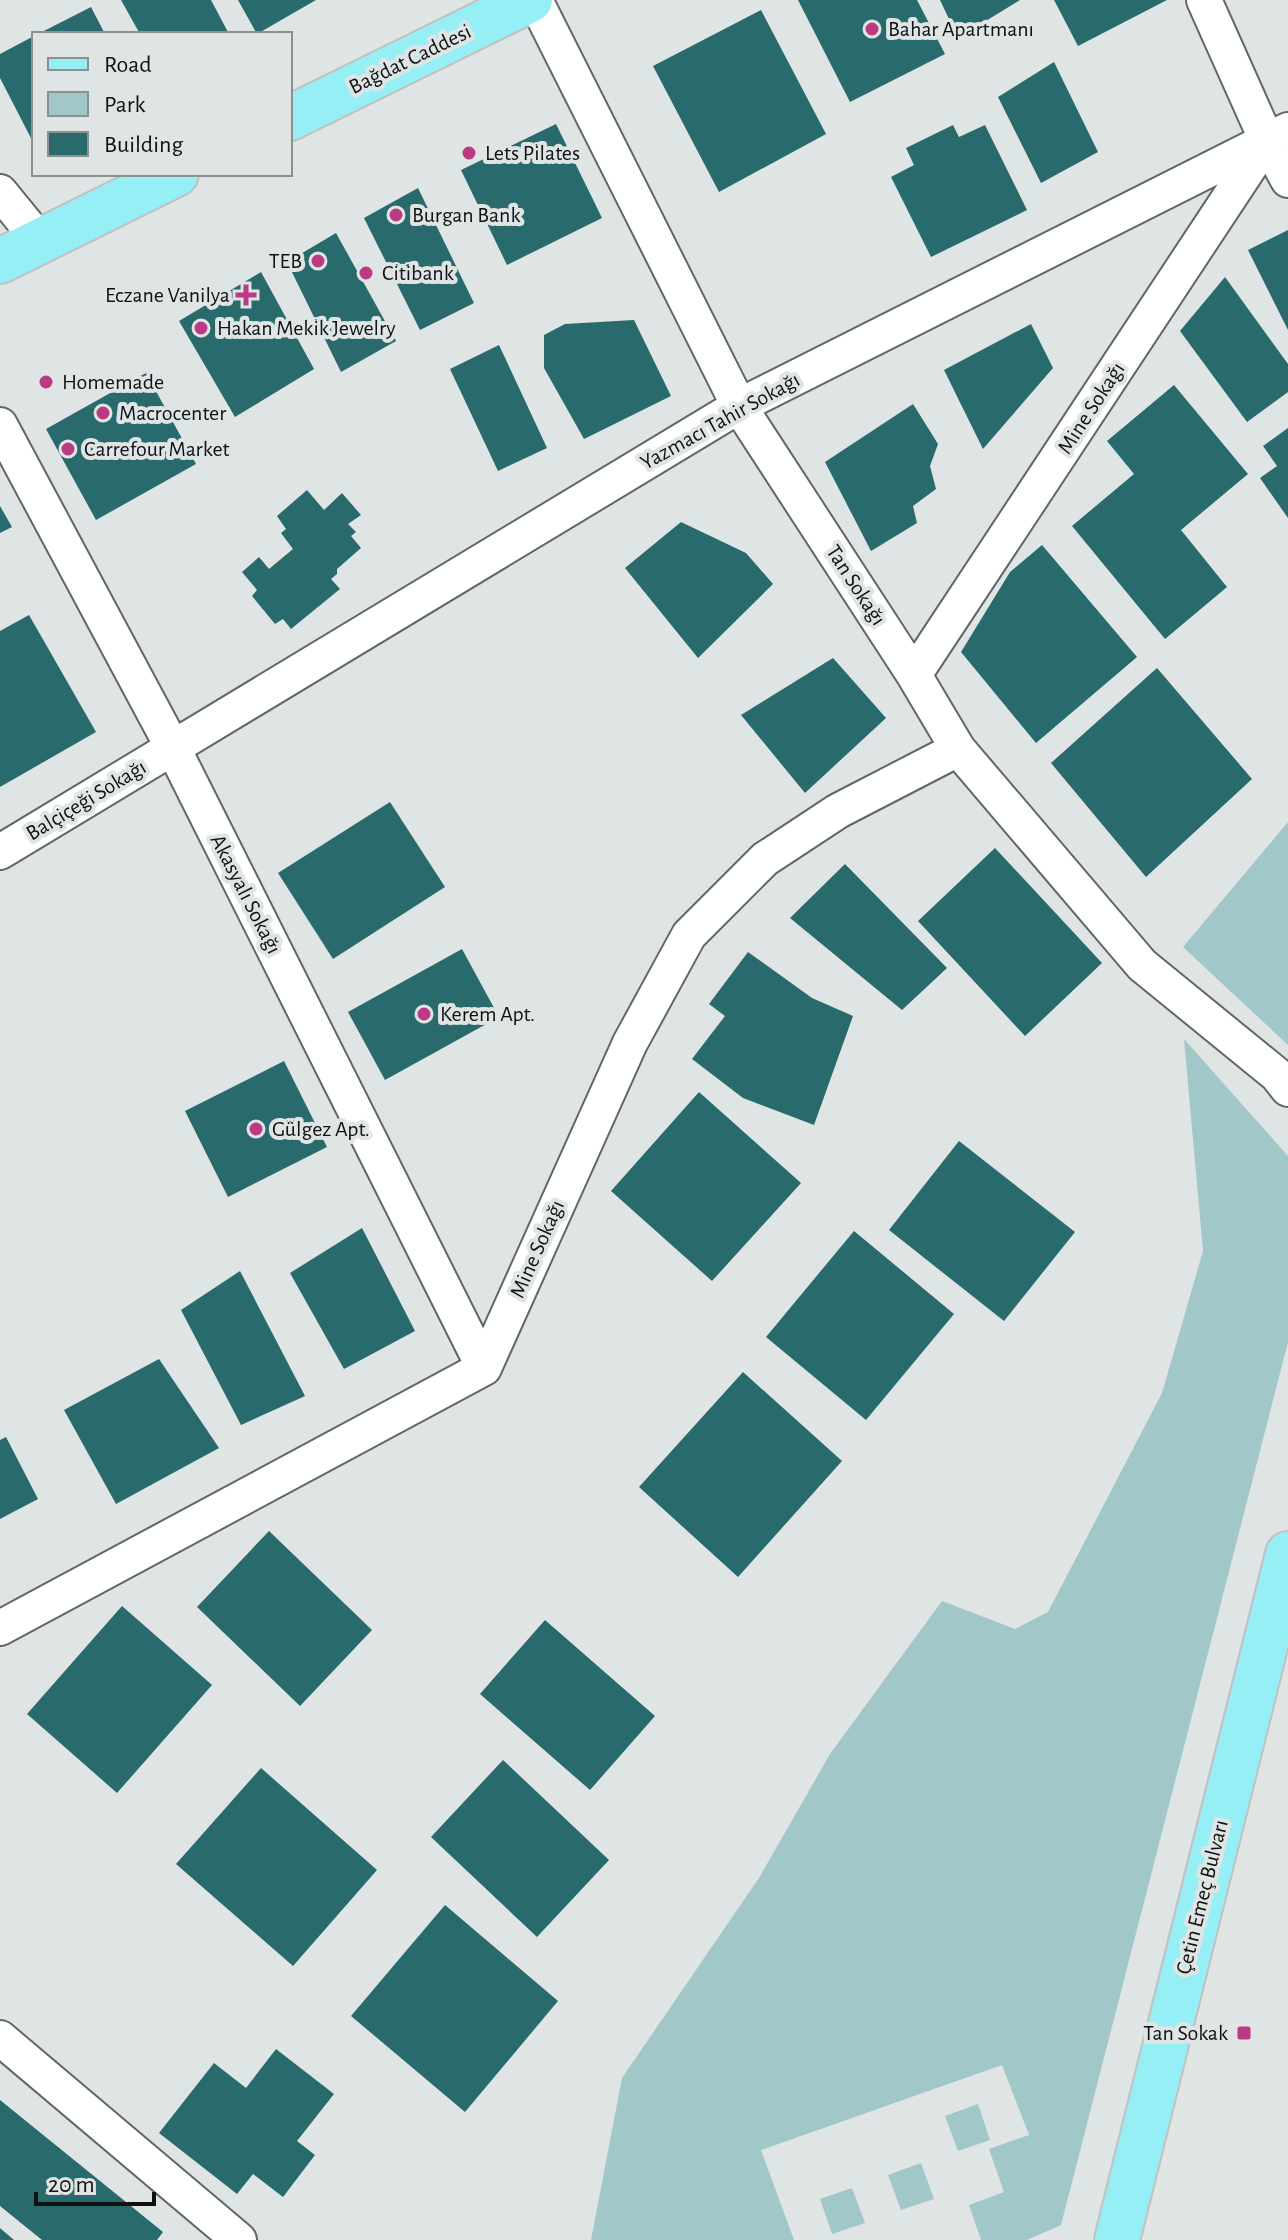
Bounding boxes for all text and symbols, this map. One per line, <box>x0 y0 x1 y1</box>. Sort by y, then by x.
place label: Bahar Apartmanı <box>888 18 1034 40</box>
street label: Bağdat Caddesi <box>345 20 475 98</box>
marker: Bahar Apartmanı <box>863 20 881 38</box>
legend <box>32 32 292 176</box>
text: Road <box>104 53 152 77</box>
text: Park <box>104 93 145 117</box>
text: Building <box>104 133 183 157</box>
place label: Lets Pilates <box>485 142 580 164</box>
marker: Lets Pilates <box>460 144 478 162</box>
place label: Burgan Bank <box>412 204 520 226</box>
marker: Burgan Bank <box>387 206 405 224</box>
place label: TEB <box>269 250 302 272</box>
marker: TEB <box>309 252 327 270</box>
place label: Citibank <box>382 262 454 284</box>
marker: Citibank <box>357 264 375 282</box>
place label: Eczane Vanilya <box>105 284 230 306</box>
marker: Eczane Vanilya <box>237 286 255 304</box>
place label: Hakan Mekik Jewelry <box>217 317 396 339</box>
marker: Hakan Mekik Jewelry <box>192 319 210 337</box>
street label: Mine Sokağı <box>1053 358 1129 458</box>
street label: Yazmacı Tahir Sokağı <box>637 368 803 474</box>
place label: Homemade <box>62 371 164 393</box>
marker: Homemade <box>37 373 55 391</box>
place label: Macrocenter <box>119 402 226 424</box>
marker: Macrocenter <box>94 404 112 422</box>
place label: Carrefour Market <box>84 438 230 460</box>
marker: Carrefour Market <box>59 440 77 458</box>
street label: Tan Sokağı <box>822 541 890 629</box>
street label: Balçiçeği Sokağı <box>22 756 150 844</box>
street label: Akasyalı Sokağı <box>207 831 285 957</box>
place label: Kerem Apt. <box>440 1003 535 1025</box>
marker: Kerem Apt. <box>415 1005 433 1023</box>
place label: Gülgez Apt. <box>272 1118 370 1140</box>
marker: Gülgez Apt. <box>247 1120 265 1138</box>
street label: Mine Sokağı <box>506 1197 568 1301</box>
street label: Çetin Emeç Bulvarı <box>1172 1817 1232 1977</box>
place label: Tan Sokak <box>1143 2022 1228 2044</box>
marker: Tan Sokak <box>1235 2024 1253 2042</box>
scale bar <box>36 2156 154 2206</box>
text: 20 m <box>48 2173 95 2197</box>

